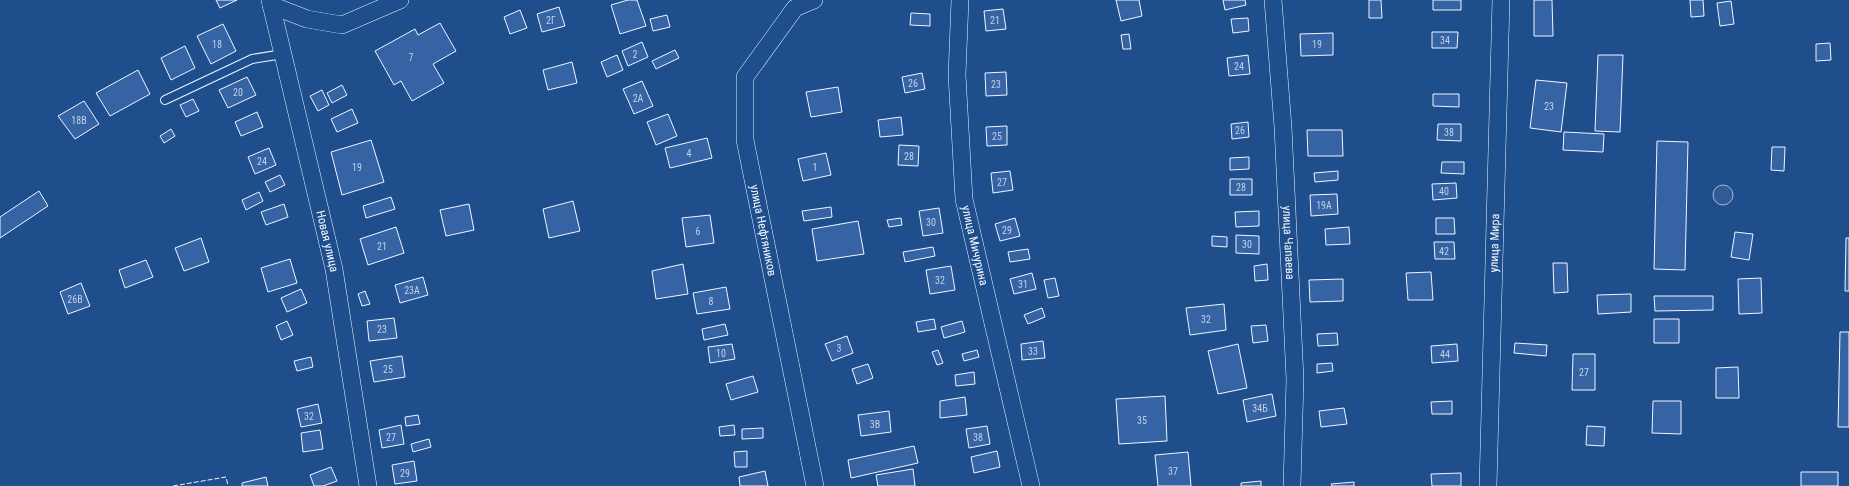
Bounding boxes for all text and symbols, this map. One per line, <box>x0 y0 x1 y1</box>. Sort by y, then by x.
house number: 2Г <box>546 15 556 26</box>
house number: 21 <box>990 15 1000 26</box>
house number: 34 <box>1440 35 1450 46</box>
house number: 18 <box>212 39 222 50</box>
house number: 19 <box>1312 39 1322 50</box>
house number: 2 <box>633 49 638 60</box>
house number: 7 <box>409 52 414 63</box>
house number: 24 <box>1234 61 1244 72</box>
house number: 26 <box>908 78 918 89</box>
house number: 23 <box>991 79 1001 90</box>
house number: 20 <box>233 87 243 98</box>
house number: 2А <box>633 93 644 104</box>
house number: 23 <box>1544 101 1554 112</box>
house number: 18В <box>71 115 87 126</box>
house number: 26 <box>1235 125 1245 136</box>
house number: 38 <box>1444 127 1454 138</box>
house number: 25 <box>992 131 1002 142</box>
house number: 4 <box>687 148 692 159</box>
house number: 28 <box>904 151 914 162</box>
house number: 24 <box>257 156 267 167</box>
house number: 19 <box>352 162 362 173</box>
house number: 1 <box>813 162 817 173</box>
house number: 27 <box>997 177 1007 188</box>
house number: 28 <box>1236 182 1246 193</box>
street label: улица Нефтяников <box>747 183 779 277</box>
house number: 40 <box>1439 186 1449 197</box>
house number: 19А <box>1316 200 1332 211</box>
street label: улица Мичурина <box>959 204 991 287</box>
street label: улица Чапаева <box>1280 205 1297 280</box>
street label: Новая улица <box>313 209 341 273</box>
street label: улица Мира <box>1487 213 1502 273</box>
house number: 30 <box>926 217 936 228</box>
house number: 29 <box>1002 225 1012 236</box>
house number: 6 <box>696 226 701 237</box>
house number: 30 <box>1242 239 1252 250</box>
house number: 21 <box>377 241 387 252</box>
house number: 42 <box>1439 246 1449 257</box>
house number: 32 <box>935 275 945 286</box>
house number: 31 <box>1018 279 1028 290</box>
house number: 23А <box>404 285 420 296</box>
house number: 26В <box>67 294 83 305</box>
house number: 8 <box>709 296 714 307</box>
house number: 32 <box>1201 314 1211 325</box>
house number: 23 <box>377 324 387 335</box>
house number: 3 <box>837 343 842 354</box>
house number: 33 <box>1028 346 1038 357</box>
house number: 10 <box>716 348 726 359</box>
house number: 44 <box>1440 349 1450 360</box>
house number: 25 <box>383 364 393 375</box>
house number: 27 <box>1579 367 1589 378</box>
house number: 34Б <box>1252 403 1268 414</box>
house number: 32 <box>304 411 314 422</box>
house number: 35 <box>1137 415 1147 426</box>
house number: 3В <box>870 419 880 430</box>
house number: 27 <box>386 432 396 443</box>
house number: 38 <box>973 432 983 443</box>
house number: 37 <box>1168 466 1178 477</box>
house number: 29 <box>400 468 410 479</box>

